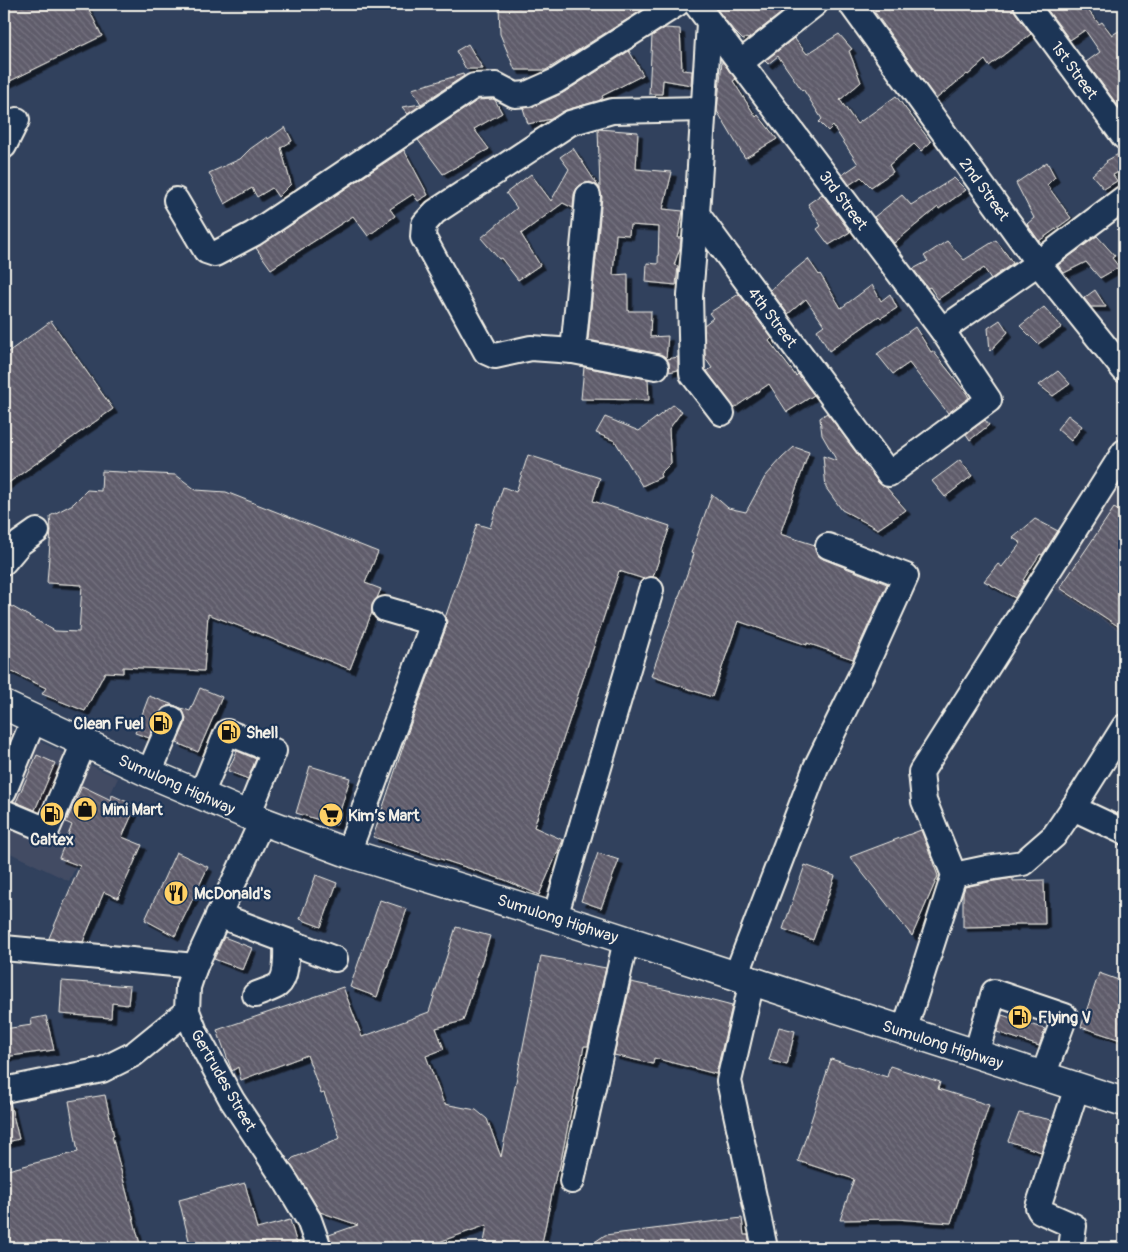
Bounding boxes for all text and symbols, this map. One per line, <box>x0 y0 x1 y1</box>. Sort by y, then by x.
street label: 1st Street <box>1046 38 1102 104</box>
street label: 2nd Street <box>955 154 1014 225</box>
street label: 3rd Street <box>814 167 872 235</box>
street label: 4th Street <box>743 284 802 352</box>
fuel station icon: Clean Fuel <box>148 710 174 736</box>
place label: Clean Fuel <box>74 714 144 734</box>
fuel station icon: Shell <box>216 719 242 745</box>
place label: Shell <box>246 723 279 743</box>
street label: Sumulong Highway <box>115 750 238 820</box>
shop icon: Mini Mart <box>72 796 98 822</box>
place label: Mini Mart <box>102 800 163 820</box>
fuel station icon: Caltex <box>39 801 65 827</box>
supermarket icon: Kim’s Mart <box>318 802 344 828</box>
place label: Kim’s Mart <box>348 806 420 826</box>
place label: Caltex <box>30 830 74 850</box>
restaurant icon: McDonald's <box>163 880 189 906</box>
place label: McDonald's <box>194 884 271 904</box>
street label: Sumulong Highway <box>495 890 621 948</box>
fuel station icon: Flying V <box>1007 1004 1033 1030</box>
place label: Flying V <box>1038 1008 1092 1028</box>
street label: Sumulong Highway <box>880 1016 1006 1074</box>
street label: Gertrudes Street <box>186 1026 261 1135</box>

